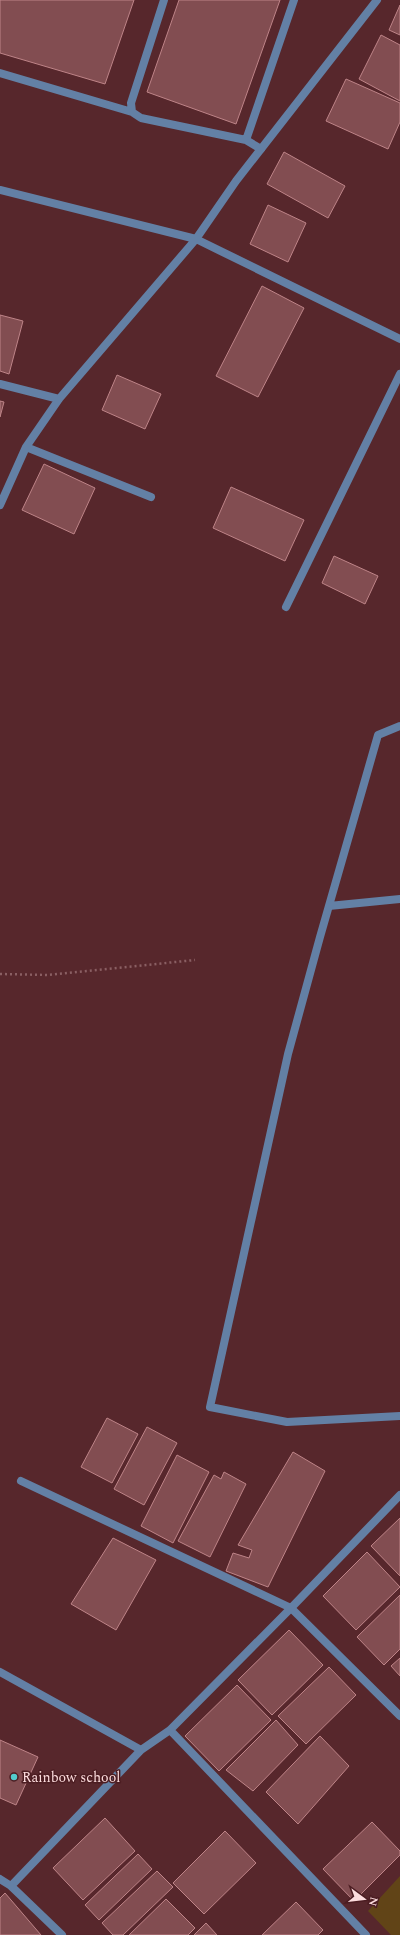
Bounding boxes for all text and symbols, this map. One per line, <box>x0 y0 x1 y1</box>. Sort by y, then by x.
place label: Rainbow school <box>22 1767 120 1788</box>
marker: Rainbow school <box>9 1772 19 1782</box>
north arrow <box>344 1879 384 1919</box>
text: N <box>364 1895 383 1908</box>

